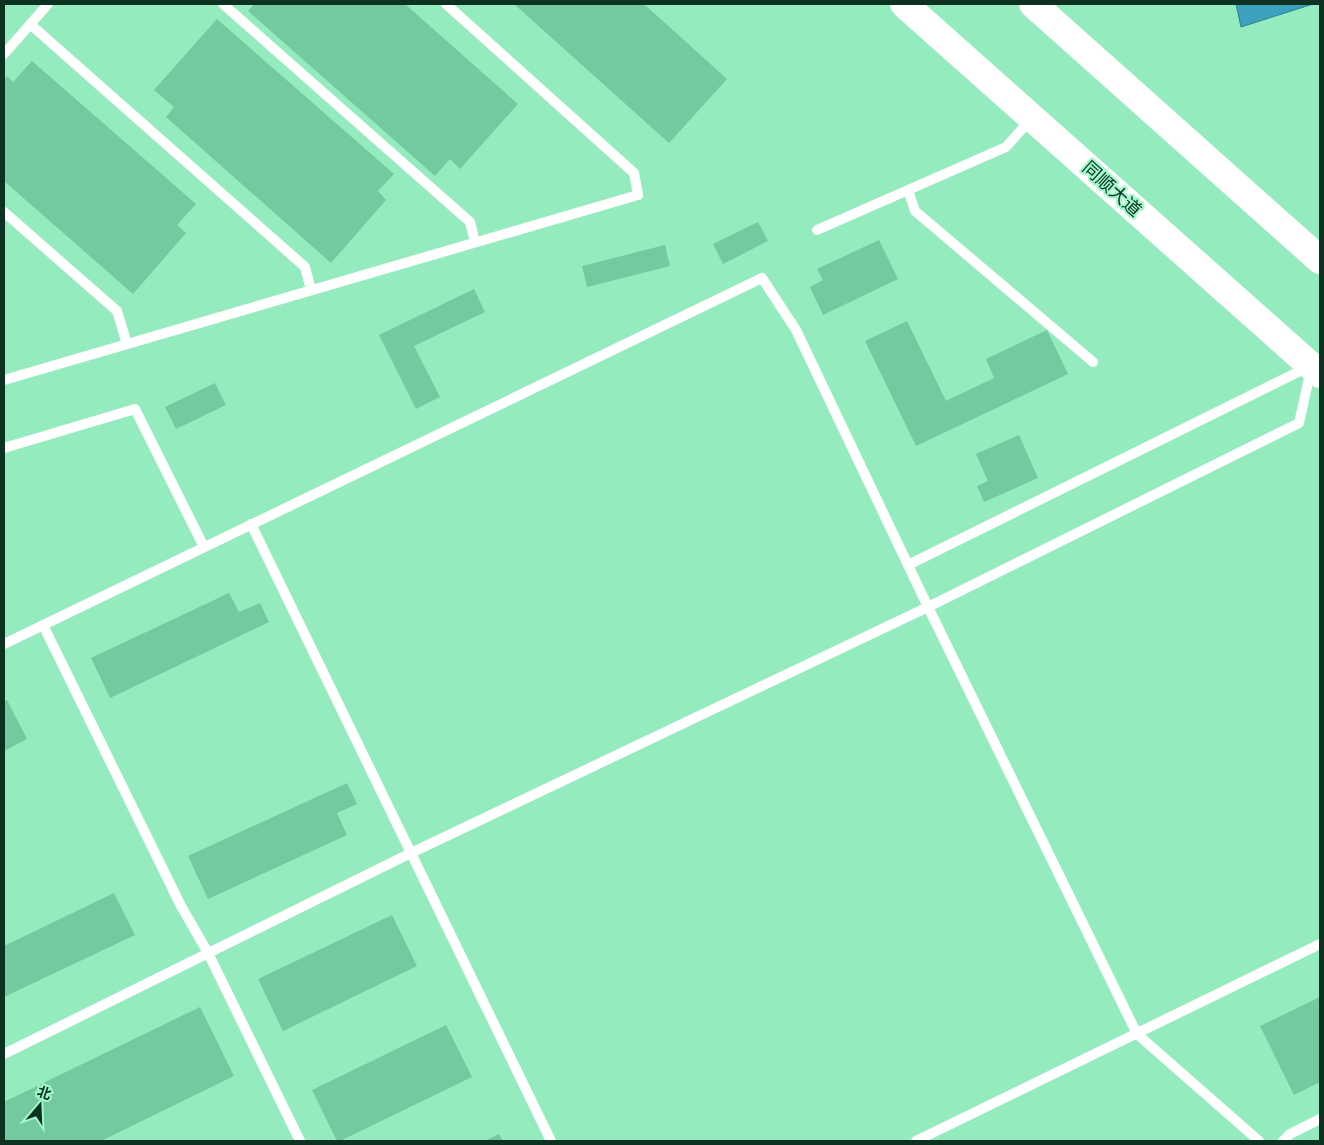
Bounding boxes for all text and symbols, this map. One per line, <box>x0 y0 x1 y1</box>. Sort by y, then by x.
street label: 同顺大道 <box>1078 157 1146 221</box>
north arrow <box>15 1080 65 1130</box>
text: 北 <box>35 1083 53 1103</box>

